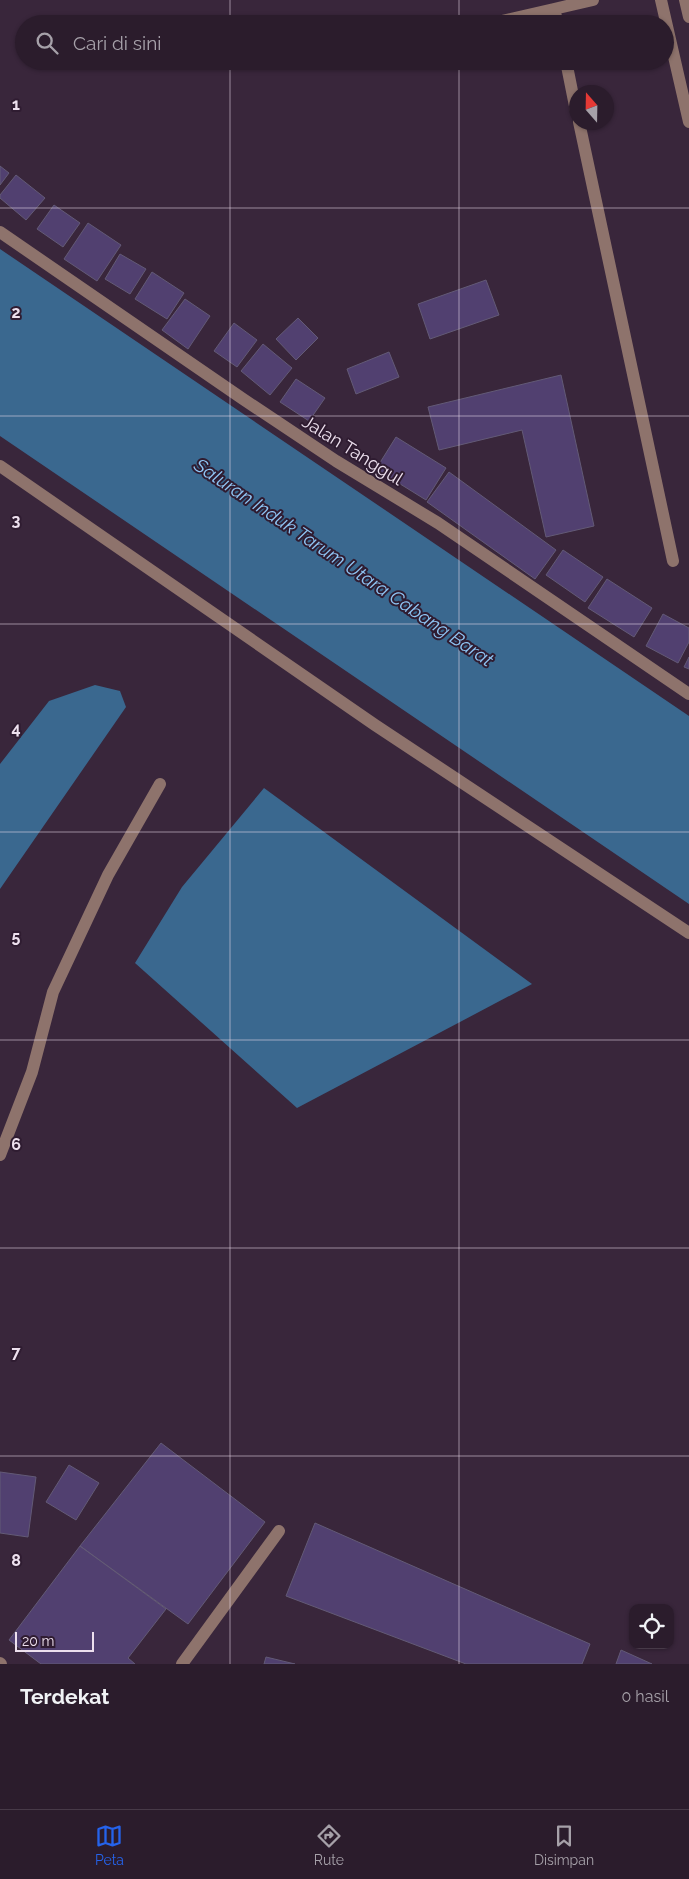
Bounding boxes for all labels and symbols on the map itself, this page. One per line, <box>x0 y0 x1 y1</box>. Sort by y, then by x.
north arrow <box>569 85 614 130</box>
text: 1 <box>12 95 20 114</box>
text: 2 <box>11 303 21 322</box>
street label: Jalan Tanggul <box>299 411 407 489</box>
water label: Saluran Induk Tarum Utara Cabang Barat <box>189 453 498 671</box>
text: 3 <box>12 511 21 530</box>
text: 4 <box>11 719 21 738</box>
text: 5 <box>12 927 21 946</box>
text: 6 <box>11 1135 21 1154</box>
text: 7 <box>12 1343 21 1362</box>
text: 8 <box>11 1551 21 1570</box>
scale bar <box>15 1629 94 1652</box>

